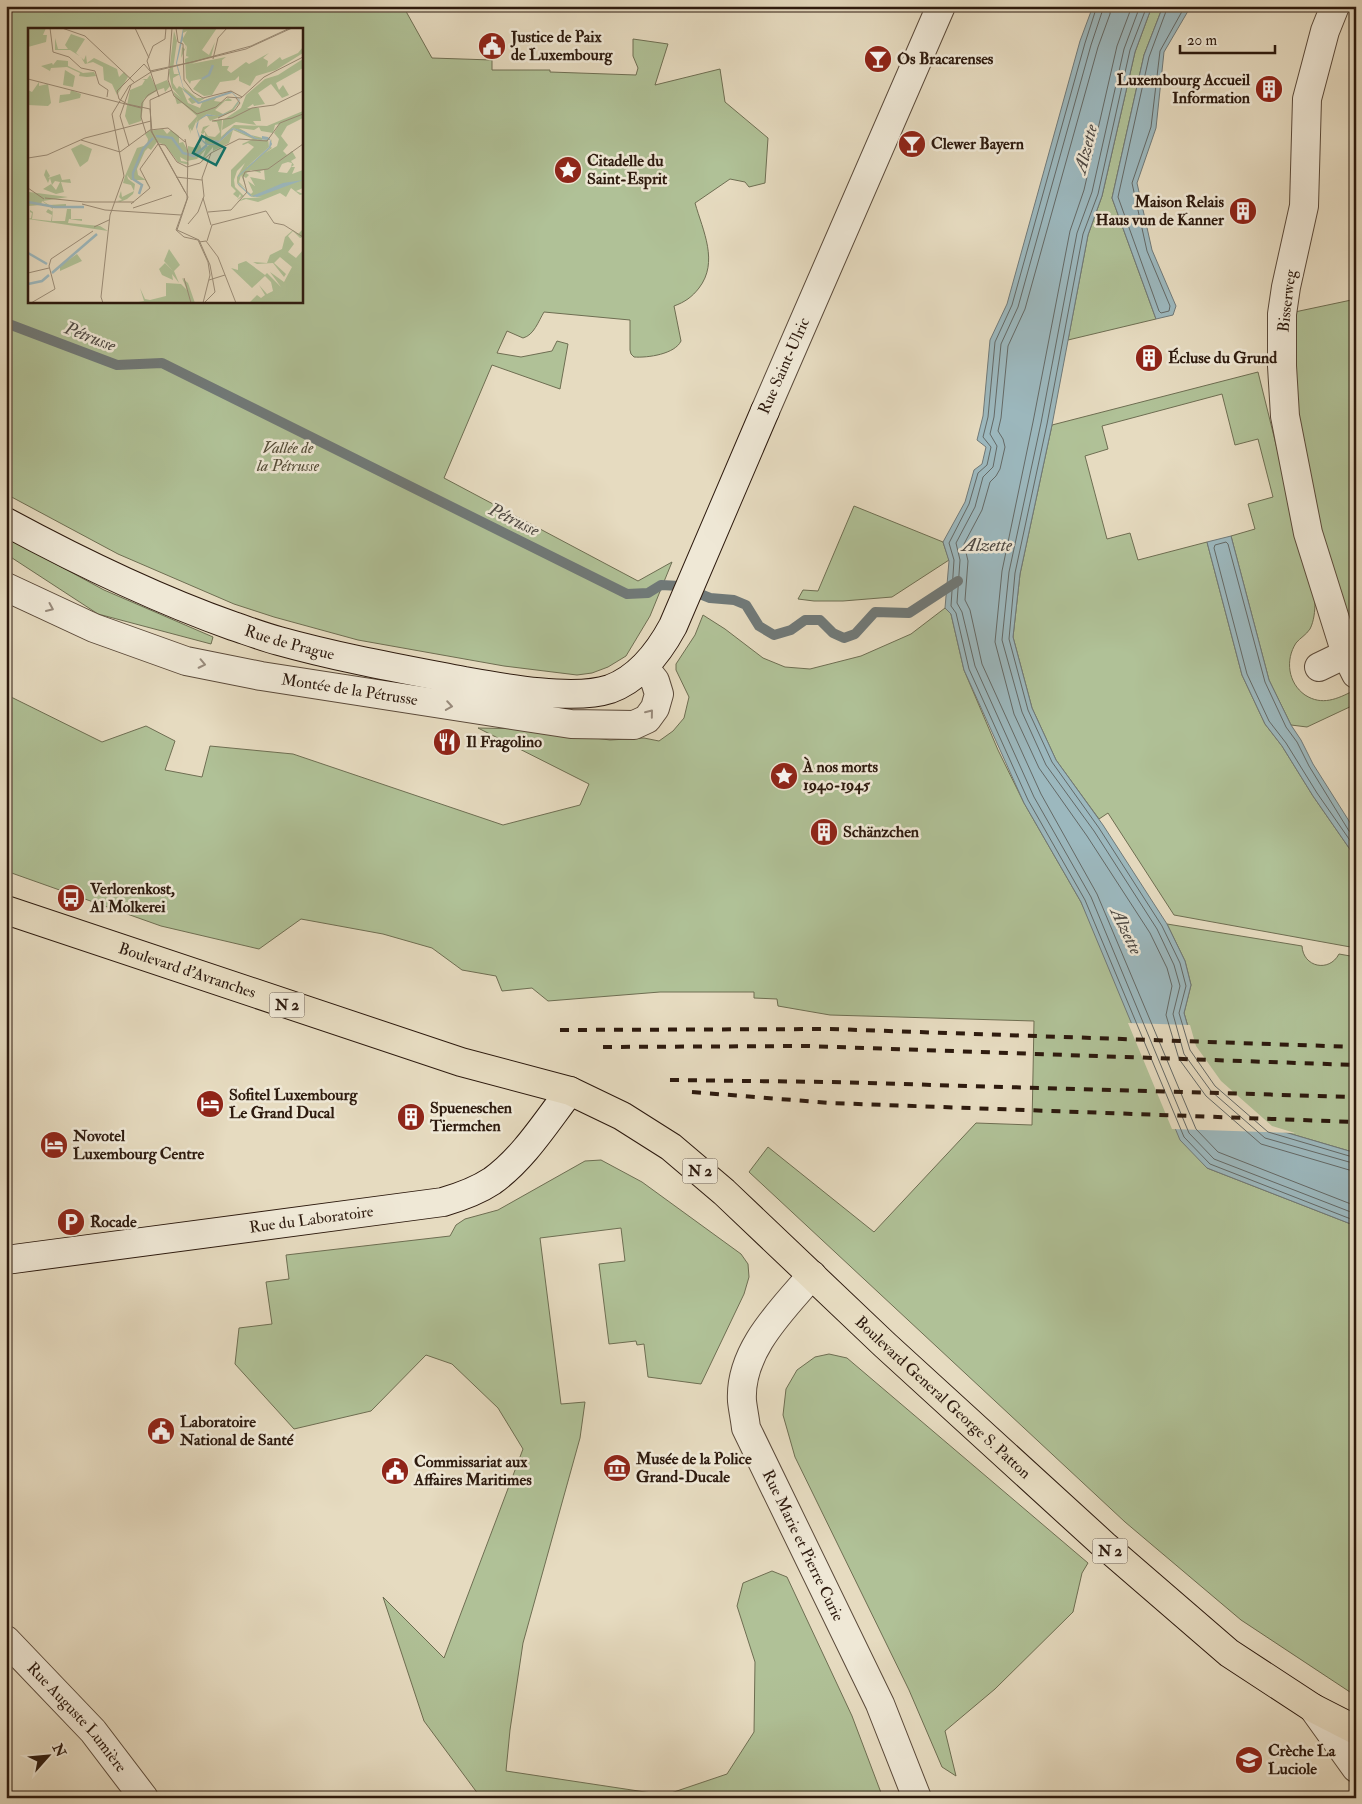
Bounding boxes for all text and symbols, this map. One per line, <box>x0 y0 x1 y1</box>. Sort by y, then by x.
scale bar <box>1180 22 1274 54</box>
place label: Justice de Paix de Luxembourg <box>510 27 614 66</box>
inset map <box>28 28 302 302</box>
public building icon: Justice de Paix de Luxembourg <box>477 31 507 61</box>
text: 20 m <box>1187 31 1217 50</box>
bar icon: Os Bracarenses <box>863 44 893 74</box>
place label: Os Bracarenses <box>897 49 994 69</box>
place label: Luxembourg Accueil Information <box>1117 70 1251 108</box>
building icon: Luxembourg Accueil Information <box>1254 74 1284 104</box>
water label: Alzette <box>1068 121 1103 178</box>
bar icon: Clewer Bayern <box>897 129 927 159</box>
place label: Clewer Bayern <box>931 134 1025 155</box>
place label: Citadelle du Saint-Esprit <box>587 151 668 190</box>
place icon: Citadelle du Saint-Esprit <box>553 155 583 185</box>
place label: Maison Relais Haus vun de Kanner <box>1096 192 1225 230</box>
building icon: Maison Relais Haus vun de Kanner <box>1228 196 1258 226</box>
street label: Bisserweg <box>1273 268 1301 333</box>
street label: Rue Saint-Ulric <box>754 314 814 417</box>
water label: Pétrusse <box>60 316 120 358</box>
building icon: Écluse du Grund <box>1134 343 1164 373</box>
place label: Écluse du Grund <box>1168 347 1277 368</box>
park label: Vallée de la Pétrusse <box>256 438 320 476</box>
water label: Pétrusse <box>484 498 544 542</box>
water label: Alzette <box>960 534 1013 557</box>
one-way arrow <box>45 602 54 612</box>
street label: Rue de Prague <box>242 621 337 665</box>
one-way arrow <box>198 658 207 669</box>
street label: Montée de la Pétrusse <box>280 669 420 710</box>
one-way arrow <box>444 701 453 711</box>
one-way arrow <box>645 710 654 719</box>
restaurant icon: Il Fragolino <box>432 727 462 757</box>
place label: Il Fragolino <box>466 732 542 753</box>
place label: À nos morts 1940-1945 <box>802 756 878 795</box>
place icon: À nos morts 1940-1945 <box>769 761 799 791</box>
building icon: Schänzchen <box>809 817 839 847</box>
place label: Schänzchen <box>843 822 920 842</box>
place label: Verlorenkost, Al Molkerei <box>89 879 175 917</box>
bus stop icon: Verlorenkost, Al Molkerei <box>56 883 86 913</box>
water label: Alzette <box>1104 902 1148 959</box>
street label: Boulevard d'Avranches <box>116 938 258 1003</box>
road number: N 2 <box>270 992 304 1018</box>
place label: Sofitel Luxembourg Le Grand Ducal <box>229 1085 358 1123</box>
hotel icon: Sofitel Luxembourg Le Grand Ducal <box>195 1089 225 1119</box>
place label: Spueneschen Tiermchen <box>429 1098 513 1136</box>
building icon: Spueneschen Tiermchen <box>396 1102 426 1132</box>
place label: Novotel Luxembourg Centre <box>72 1126 205 1165</box>
hotel icon: Novotel Luxembourg Centre <box>39 1130 69 1160</box>
road number: N 2 <box>682 1158 718 1184</box>
street label: Rue du Laboratoire <box>248 1201 375 1238</box>
parking icon: Rocade <box>56 1207 86 1237</box>
place label: Rocade <box>90 1212 137 1232</box>
street label: Boulevard General George S. Patton <box>851 1312 1035 1483</box>
place label: Laboratoire National de Santé <box>179 1412 295 1450</box>
public building icon: Laboratoire National de Santé <box>146 1416 176 1446</box>
place label: Musée de la Police Grand-Ducale <box>635 1449 752 1487</box>
place label: Commissariat aux Affaires Maritimes <box>413 1452 532 1490</box>
museum icon: Musée de la Police Grand-Ducale <box>602 1453 632 1483</box>
public building icon: Commissariat aux Affaires Maritimes <box>380 1456 410 1486</box>
street label: Rue Marie et Pierre Curie <box>758 1467 848 1625</box>
road number: N 2 <box>1092 1538 1128 1564</box>
street label: Rue Auguste Lumière <box>23 1658 131 1777</box>
north arrow <box>22 1732 72 1782</box>
text: N <box>48 1740 70 1760</box>
place label: Crèche La Luciole <box>1268 1741 1336 1779</box>
school or university icon: Crèche La Luciole <box>1234 1745 1264 1775</box>

